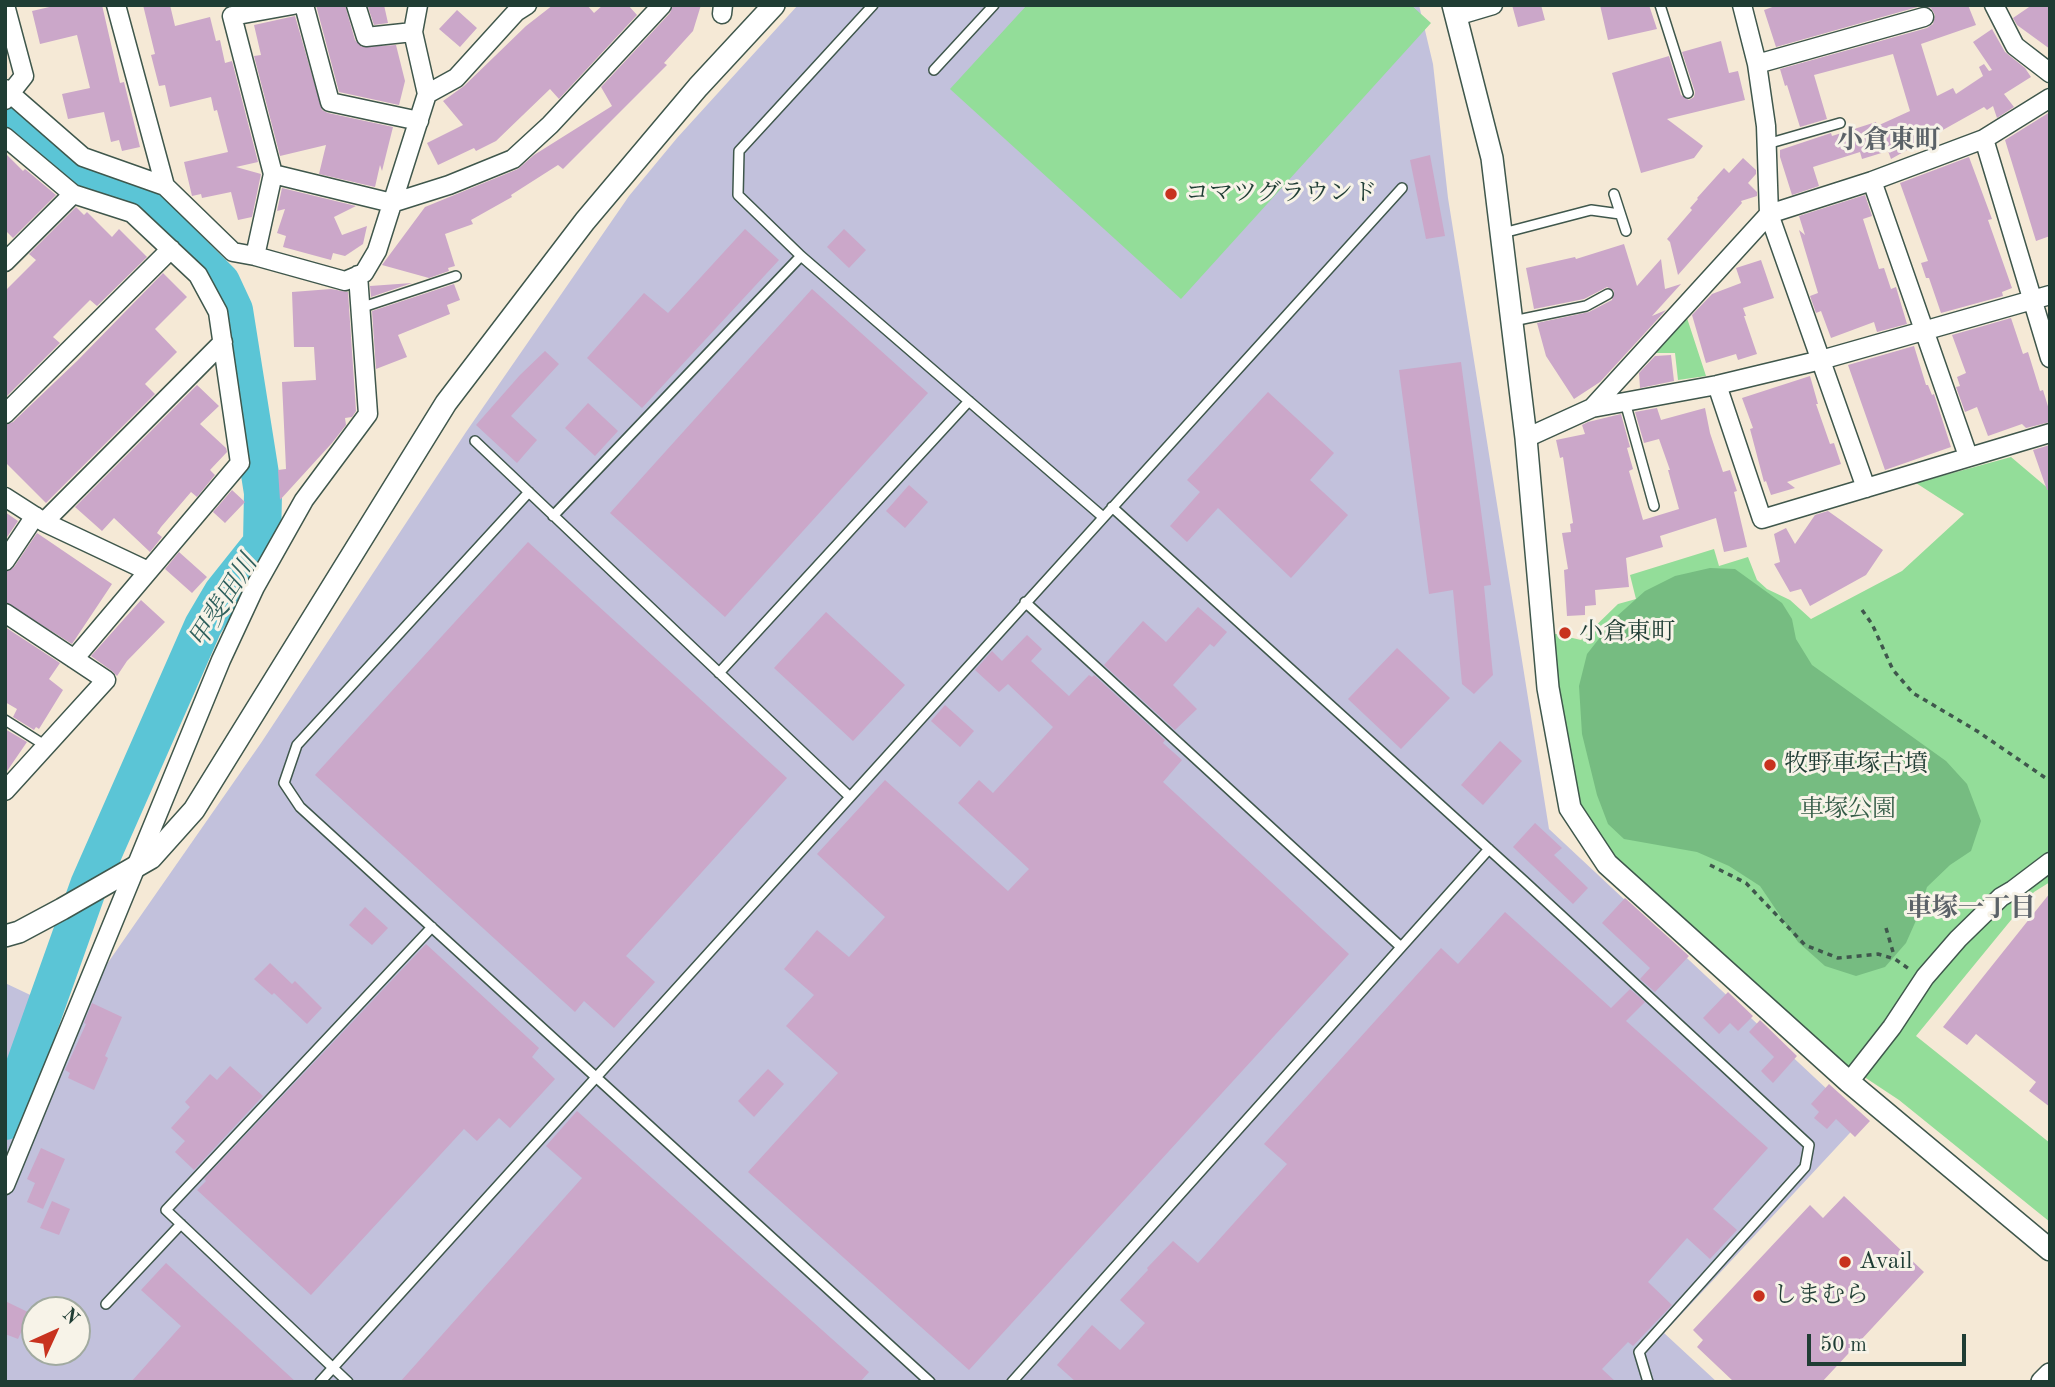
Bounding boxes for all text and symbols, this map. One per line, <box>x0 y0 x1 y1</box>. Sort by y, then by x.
district label: 小倉東町 <box>1837 125 1941 157</box>
place label: コマツグラウンド <box>1185 180 1377 208</box>
marker: コマツグラウンド <box>1163 186 1179 202</box>
water label: 甲斐田川 <box>183 550 265 654</box>
place label: 小倉東町 <box>1579 619 1675 647</box>
marker: 小倉東町 <box>1557 625 1573 641</box>
place label: 牧野車塚古墳 <box>1784 751 1928 779</box>
marker: 牧野車塚古墳 <box>1762 757 1778 773</box>
park label: 車塚公園 <box>1800 796 1896 824</box>
district label: 車塚一丁目 <box>1906 893 2036 925</box>
place label: Avail <box>1859 1248 1913 1276</box>
marker: Avail <box>1837 1254 1853 1270</box>
place label: しまむら <box>1773 1282 1869 1310</box>
marker: しまむら <box>1751 1288 1767 1304</box>
north arrow <box>21 1296 91 1366</box>
text: N <box>58 1305 82 1329</box>
scale bar <box>1810 1320 1969 1364</box>
text: 50 m <box>1820 1335 1867 1356</box>

